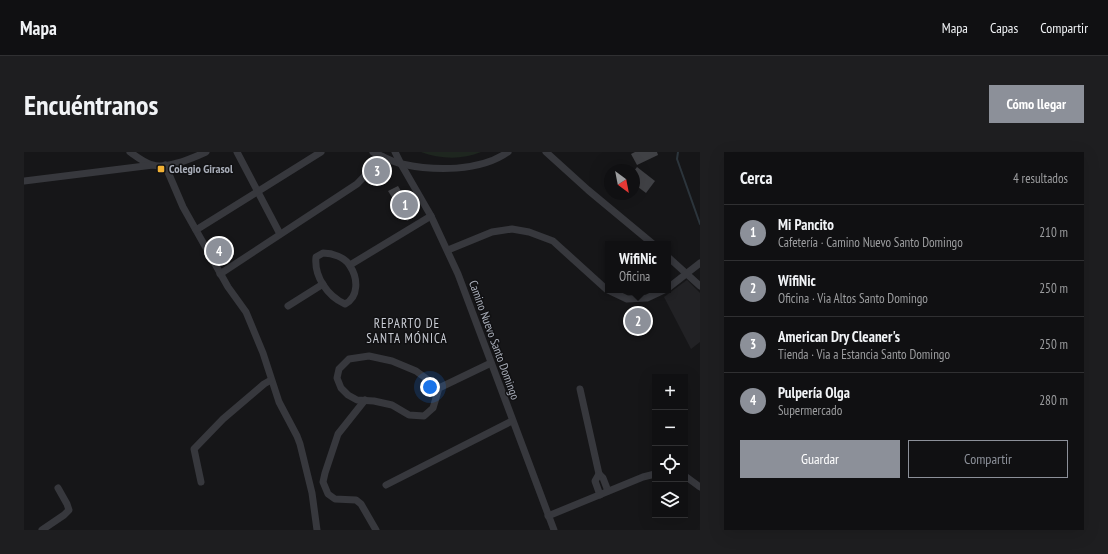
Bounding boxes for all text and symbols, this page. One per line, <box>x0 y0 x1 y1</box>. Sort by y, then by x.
text: Mapa <box>20 16 57 40</box>
text: Mapa <box>942 19 968 37</box>
text: Capas <box>990 19 1018 37</box>
text: Compartir <box>1040 19 1088 37</box>
button: Cómo llegar <box>989 85 1084 123</box>
text: Encuéntranos <box>24 86 158 123</box>
pin: 3 <box>364 156 390 186</box>
place label: Colegio Girasol <box>169 161 233 176</box>
marker: Colegio Girasol <box>156 164 166 174</box>
north arrow <box>604 164 640 200</box>
text: Cerca <box>740 167 773 189</box>
text: 4 resultados <box>1013 170 1068 187</box>
pin: 1 <box>392 190 418 220</box>
text: Mi Pancito <box>778 215 834 234</box>
text: 1 <box>750 224 756 241</box>
text: 210 m <box>1039 224 1068 241</box>
text: Cafetería · Camino Nuevo Santo Domingo <box>778 234 963 251</box>
pin: 4 <box>206 236 232 266</box>
popup <box>605 241 671 293</box>
text: WifiNic <box>619 249 657 268</box>
text: Oficina <box>619 268 650 285</box>
text: WifiNic <box>778 271 816 290</box>
street label: Camino Nuevo Santo Domingo <box>466 278 523 402</box>
text: 2 <box>750 280 756 297</box>
text: 250 m <box>1039 280 1068 297</box>
text: Oficina · Via Altos Santo Domingo <box>778 290 928 307</box>
pin: 2 <box>625 306 651 336</box>
district label: REPARTO DE SANTA MÓNICA <box>366 315 448 347</box>
text: American Dry Cleaner's <box>778 327 900 346</box>
text: 3 <box>750 336 756 353</box>
text: 250 m <box>1039 336 1068 353</box>
text: Tienda · Via a Estancia Santo Domingo <box>778 346 950 363</box>
map controls <box>652 374 688 518</box>
button: + <box>652 374 688 410</box>
your location <box>420 377 440 397</box>
text: Pulpería Olga <box>778 383 850 402</box>
text: 4 <box>750 392 756 409</box>
text: 280 m <box>1039 392 1068 409</box>
text: Supermercado <box>778 402 842 419</box>
button: − <box>652 410 688 446</box>
button: Guardar <box>740 440 900 478</box>
button: Compartir <box>908 440 1068 478</box>
button: locate <box>652 446 688 482</box>
button: layers <box>652 482 688 518</box>

